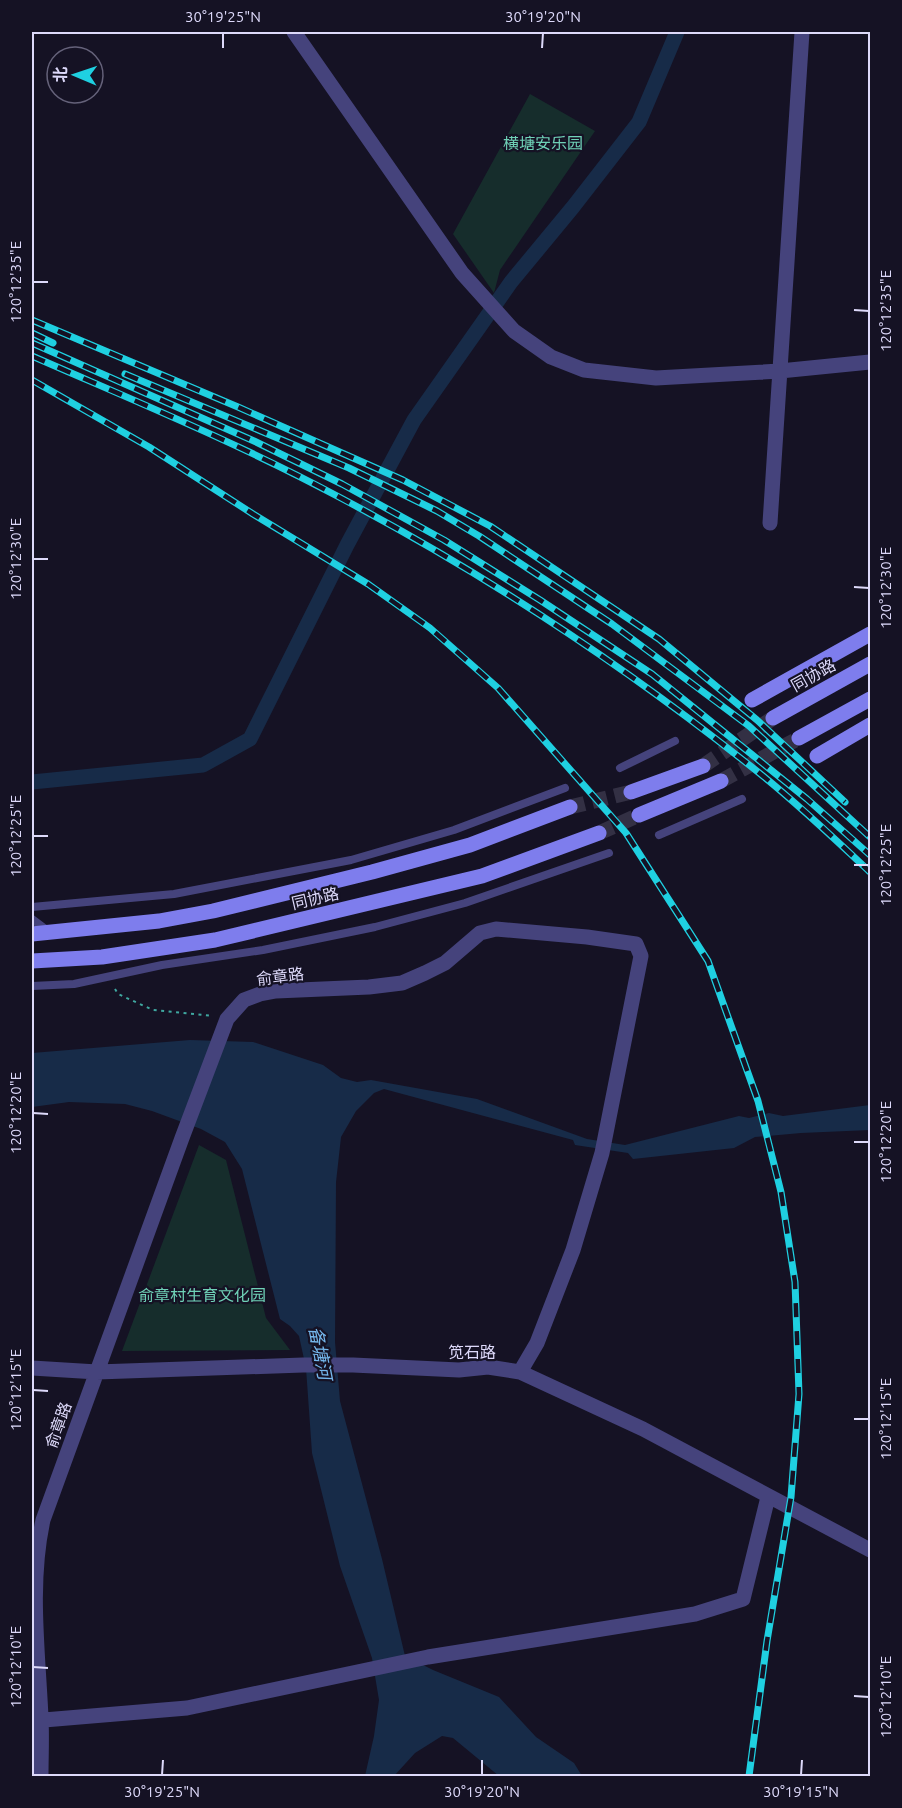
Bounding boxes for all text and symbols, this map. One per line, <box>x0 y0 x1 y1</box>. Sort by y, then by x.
text: 30°19'25"N <box>185 8 261 25</box>
text: 30°19'20"N <box>505 8 581 25</box>
north arrow <box>45 45 105 105</box>
text: 北 <box>51 66 69 83</box>
park label: 横塘安乐园 <box>503 134 583 152</box>
text: 120°12'35"E <box>7 241 24 323</box>
text: 120°12'35"E <box>877 270 894 352</box>
text: 120°12'30"E <box>7 518 24 600</box>
text: 120°12'30"E <box>877 547 894 629</box>
street label: 同协路 <box>788 655 838 695</box>
text: 120°12'25"E <box>7 795 24 877</box>
text: 120°12'25"E <box>877 824 894 906</box>
street label: 同协路 <box>290 884 340 912</box>
street label: 俞章路 <box>255 964 305 988</box>
text: 120°12'20"E <box>7 1072 24 1154</box>
text: 120°12'20"E <box>877 1101 894 1183</box>
park label: 俞章村生育文化园 <box>138 1286 266 1304</box>
water label: 备塘河 <box>306 1324 337 1384</box>
street label: 笕石路 <box>448 1343 496 1361</box>
text: 120°12'15"E <box>7 1349 24 1431</box>
text: 120°12'15"E <box>877 1378 894 1460</box>
street label: 俞章路 <box>41 1399 75 1451</box>
text: 120°12'10"E <box>7 1626 24 1708</box>
text: 120°12'10"E <box>877 1656 894 1738</box>
text: 30°19'25"N <box>124 1783 200 1800</box>
text: 30°19'20"N <box>444 1783 520 1800</box>
text: 30°19'15"N <box>763 1783 839 1800</box>

